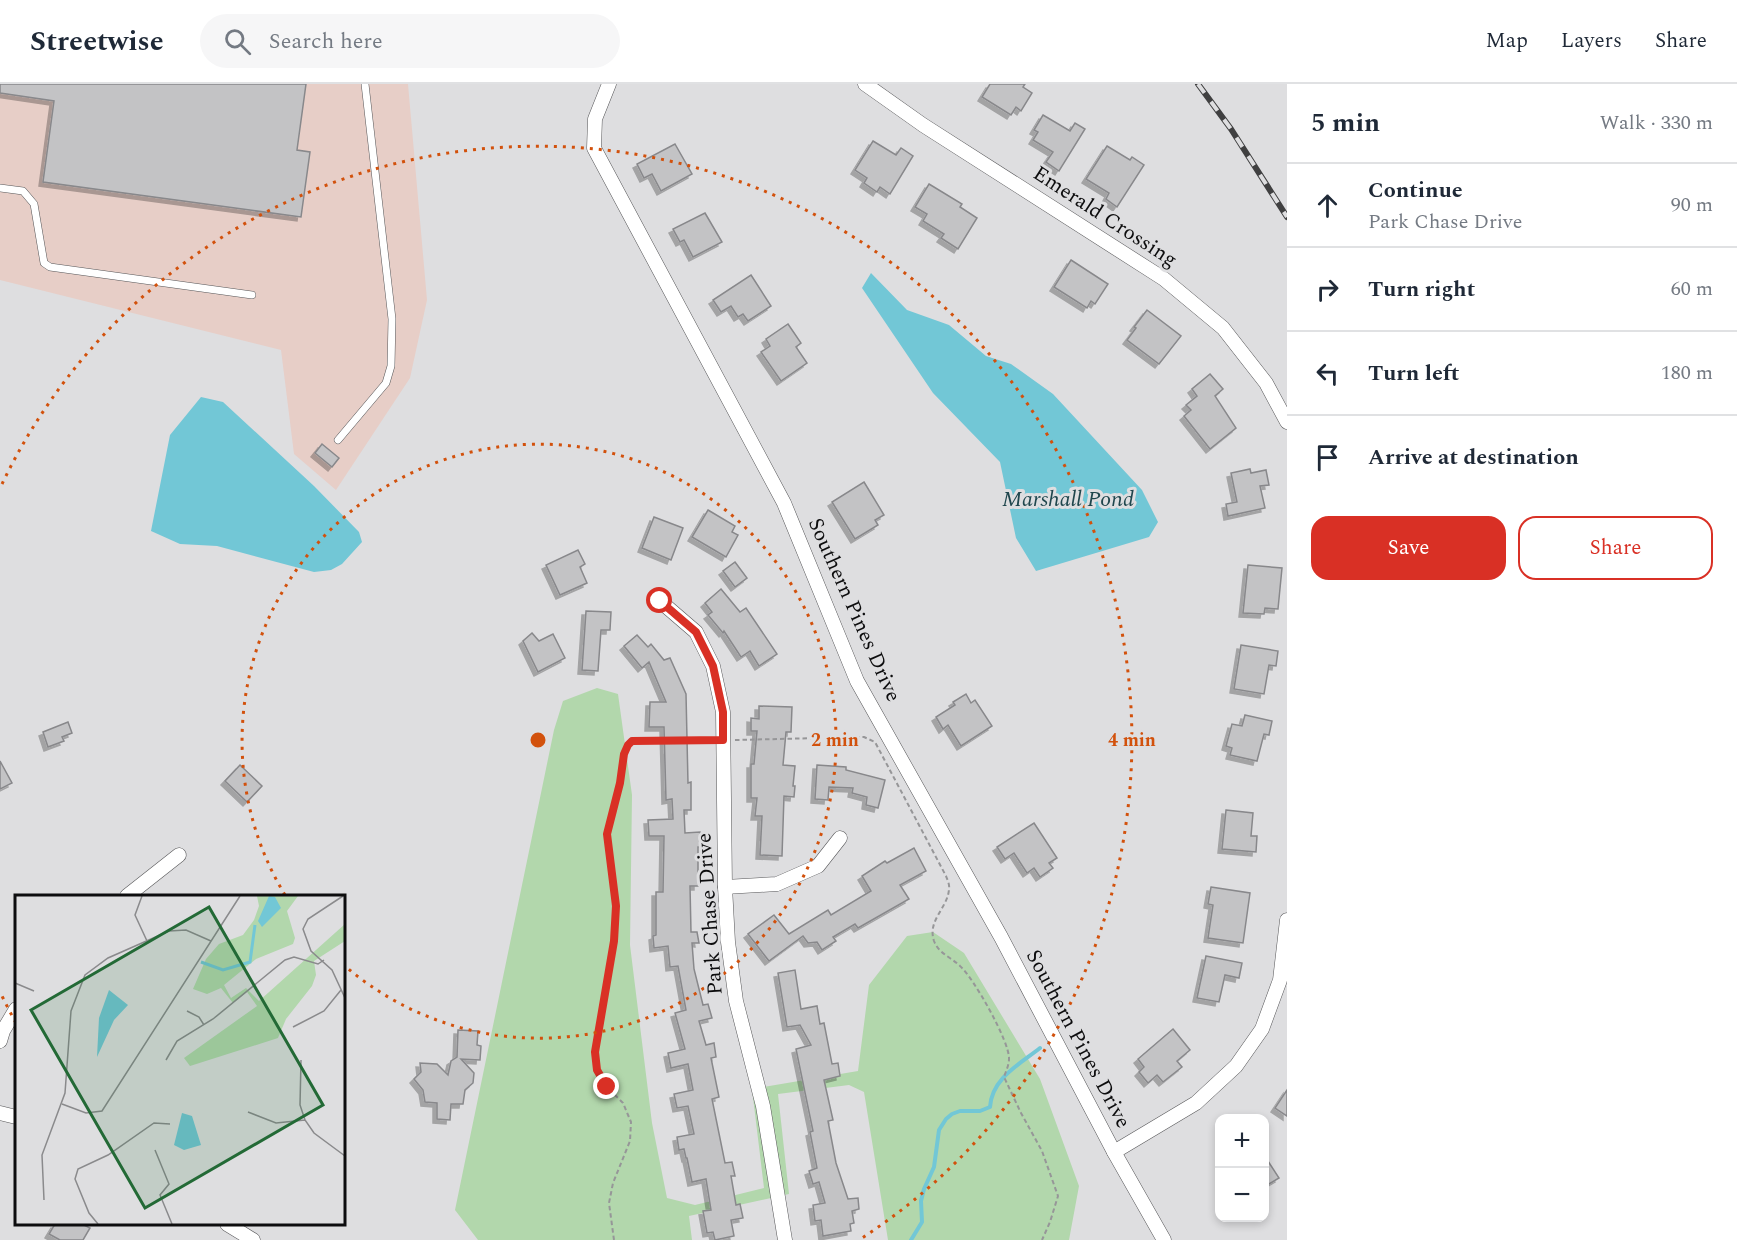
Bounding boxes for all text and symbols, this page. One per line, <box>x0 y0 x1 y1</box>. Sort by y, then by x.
search box <box>200 14 620 68</box>
text: Streetwise <box>30 20 164 63</box>
icon: search <box>221 25 254 58</box>
text: Search here <box>269 25 383 58</box>
text: Map <box>1486 25 1528 57</box>
text: Layers <box>1561 25 1622 57</box>
text: Share <box>1655 25 1707 57</box>
text: 5 min <box>1311 103 1380 143</box>
text: Walk · 330 m <box>1600 108 1713 138</box>
street label: Emerald Crossing <box>1026 158 1184 276</box>
text: Continue <box>1368 174 1463 207</box>
icon: ahead <box>1311 189 1344 222</box>
text: 90 m <box>1671 190 1713 220</box>
text: Park Chase Drive <box>1368 207 1522 237</box>
icon: right <box>1311 273 1344 306</box>
text: Turn right <box>1368 273 1475 306</box>
text: 60 m <box>1671 274 1713 304</box>
icon: left <box>1311 357 1344 390</box>
text: Turn left <box>1368 357 1460 390</box>
text: 180 m <box>1661 358 1713 388</box>
icon: arrive <box>1311 441 1344 474</box>
text: Arrive at destination <box>1368 441 1579 474</box>
water label: Marshall Pond <box>1002 483 1134 516</box>
street label: Southern Pines Drive <box>799 513 909 707</box>
button: Save <box>1311 516 1506 580</box>
button: Share <box>1518 516 1713 580</box>
route start <box>646 587 672 613</box>
text: 2 min <box>811 727 859 754</box>
text: 4 min <box>1108 727 1156 754</box>
centre of rings <box>528 730 548 750</box>
street label: Park Chase Drive <box>688 832 732 996</box>
inset map <box>15 895 345 1225</box>
street label: Southern Pines Drive <box>1017 944 1139 1134</box>
route end <box>593 1073 619 1099</box>
map controls <box>1215 1114 1269 1222</box>
button: + <box>1215 1114 1269 1168</box>
button: − <box>1215 1168 1269 1222</box>

